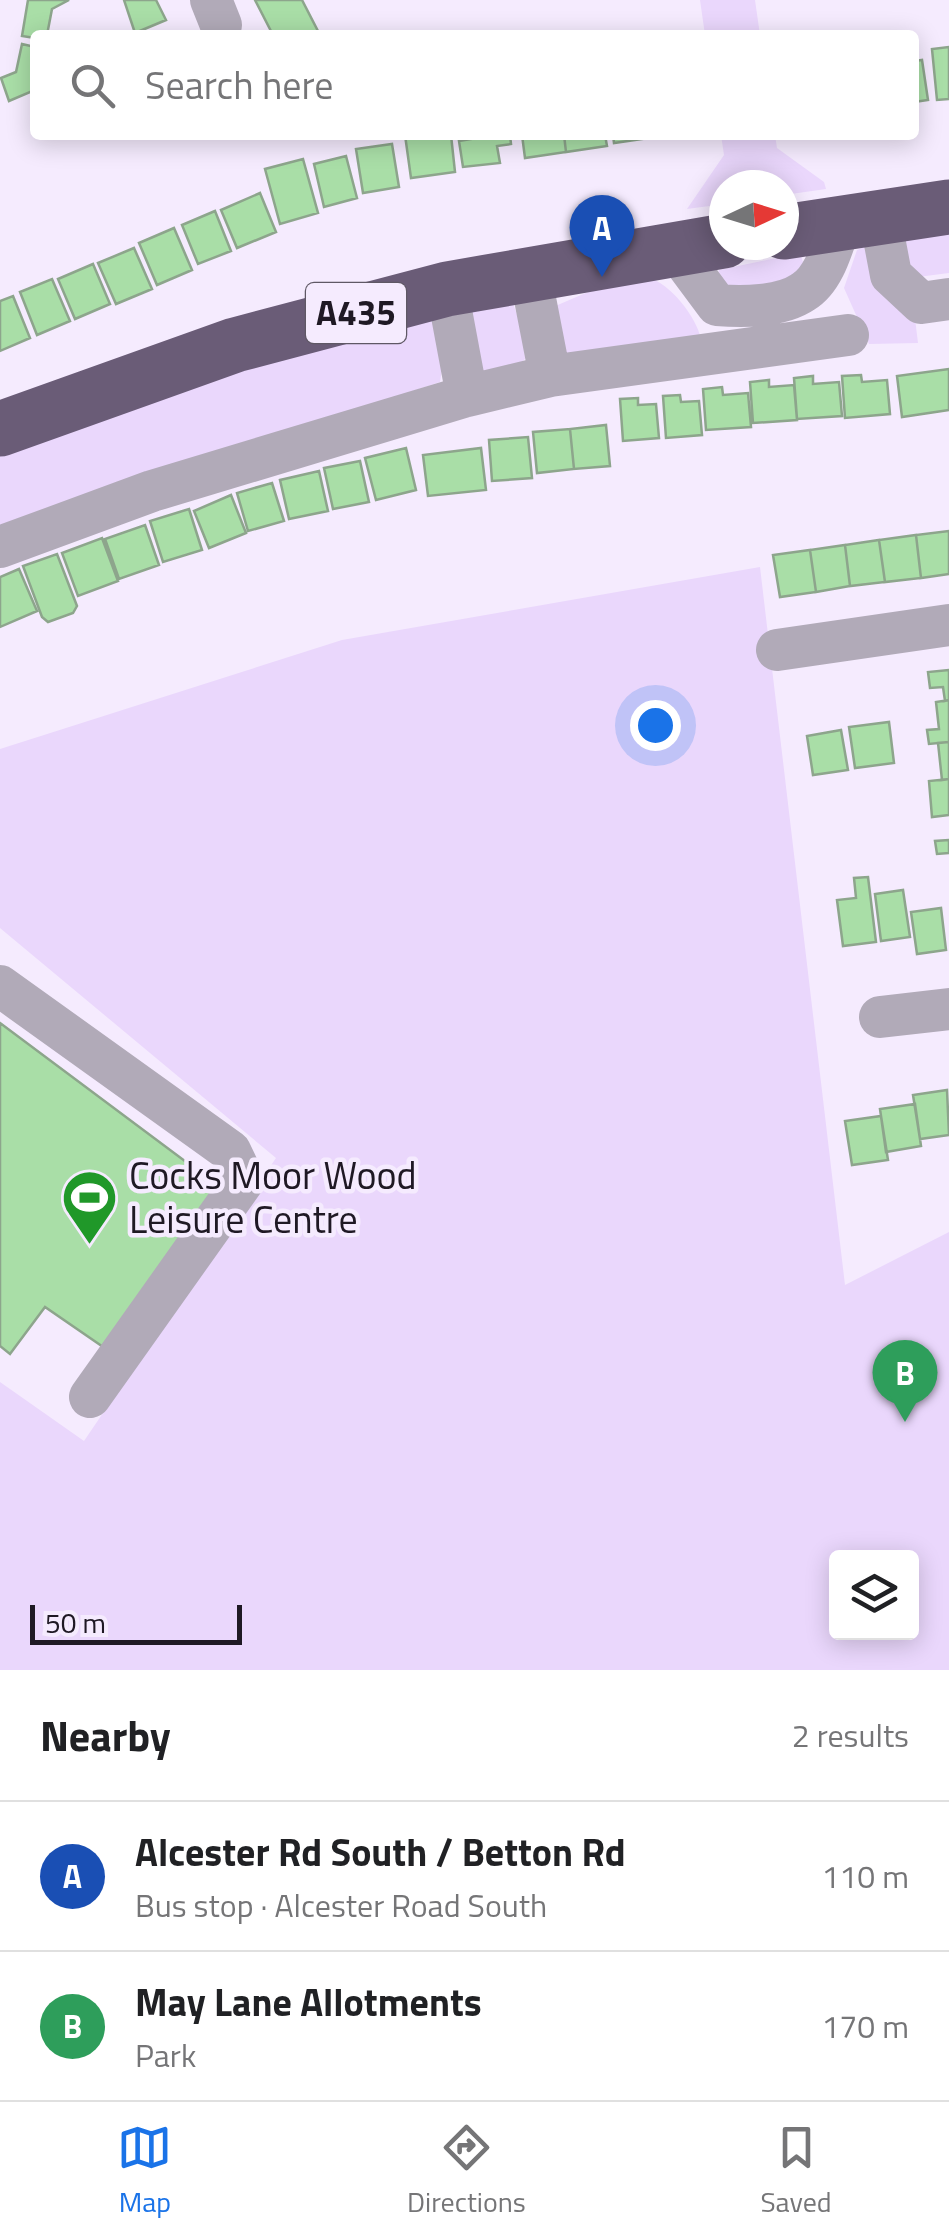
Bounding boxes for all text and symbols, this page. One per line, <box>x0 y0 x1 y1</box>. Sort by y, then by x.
search box <box>30 30 919 140</box>
text: Search here <box>145 56 333 114</box>
icon: search <box>65 58 120 113</box>
north arrow <box>709 170 799 260</box>
pin: A <box>570 194 634 277</box>
road number: A435 <box>306 283 406 343</box>
your location <box>630 700 681 751</box>
place label: Cocks Moor Wood Leisure Centre <box>129 1146 417 1248</box>
sports icon: Cocks Moor Wood Leisure Centre <box>60 1168 120 1247</box>
pin: B <box>872 1340 938 1422</box>
map controls <box>829 1550 919 1640</box>
button: layers <box>829 1550 919 1640</box>
scale bar <box>30 1600 242 1644</box>
text: 50 m <box>45 1601 106 1644</box>
text: Nearby <box>40 1703 171 1767</box>
text: 2 results <box>792 1711 909 1759</box>
text: Alcester Rd South / Betton Rd <box>135 1823 626 1881</box>
text: A <box>63 1852 82 1900</box>
text: 110 m <box>821 1852 909 1900</box>
text: Bus stop · Alcester Road South <box>135 1881 547 1929</box>
text: May Lane Allotments <box>135 1973 482 2031</box>
text: B <box>63 2002 82 2050</box>
text: 170 m <box>821 2002 909 2050</box>
text: Park <box>135 2031 196 2079</box>
tab: Map <box>117 2120 172 2223</box>
tab: Directions <box>407 2120 526 2223</box>
tab: Saved <box>760 2120 832 2223</box>

